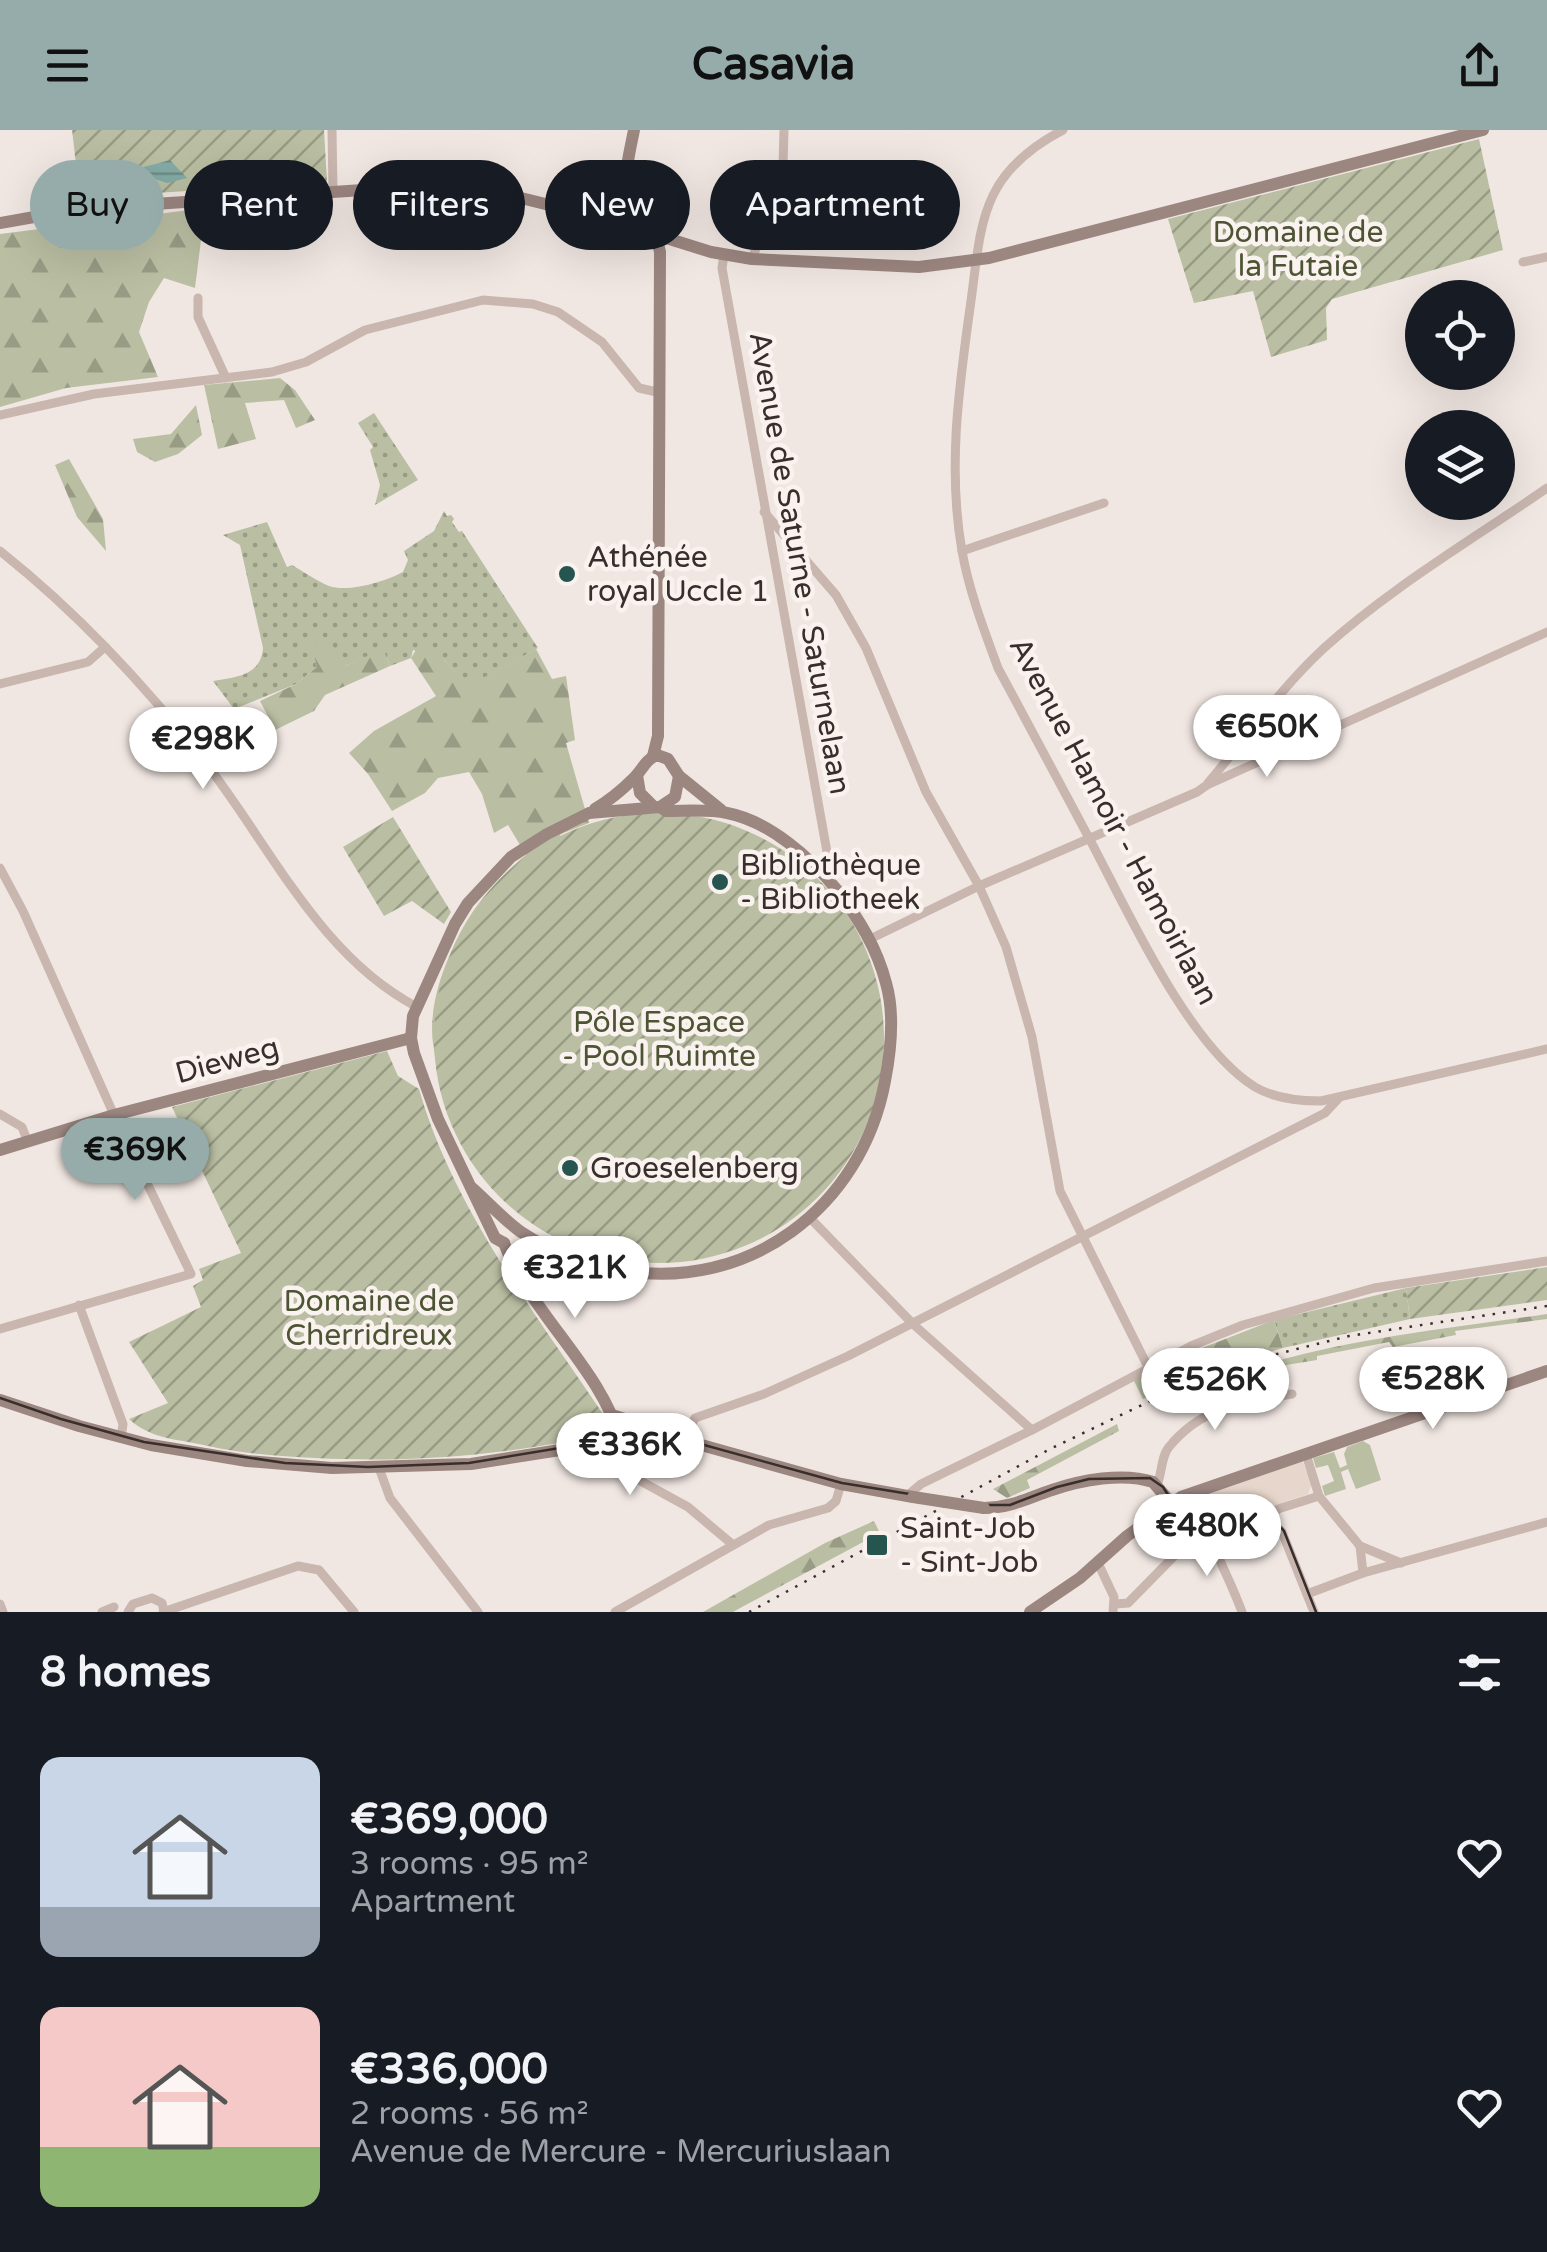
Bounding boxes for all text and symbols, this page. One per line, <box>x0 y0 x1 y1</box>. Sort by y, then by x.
icon: menu <box>40 38 95 93</box>
text: Casavia <box>692 38 855 92</box>
icon: share <box>1452 38 1507 93</box>
chip: Buy <box>30 160 164 250</box>
chip: Rent <box>184 160 333 250</box>
chip: Filters <box>353 160 525 250</box>
chip: New <box>545 160 690 250</box>
chip: Apartment <box>710 160 960 250</box>
park label: Domaine de la Futaie <box>1212 214 1384 285</box>
map controls <box>1405 280 1515 520</box>
button: locate <box>1405 280 1515 390</box>
street label: Avenue de Saturne - Saturnelaan <box>741 329 858 797</box>
button: layers <box>1405 410 1515 520</box>
place label: Athénée royal Uccle 1 <box>587 539 769 610</box>
marker: Athénée royal Uccle 1 <box>556 563 578 585</box>
street label: Avenue Hamoir - Hamoirlaan <box>1001 631 1226 1011</box>
pin: €650K <box>1197 695 1337 780</box>
pin: €298K <box>133 707 273 792</box>
text: €650K <box>1215 708 1319 746</box>
text: €298K <box>151 720 255 758</box>
place label: Bibliothèque - Bibliotheek <box>740 847 921 918</box>
marker: Bibliothèque - Bibliotheek <box>709 871 731 893</box>
park label: Pôle Espace - Pool Ruimte <box>562 1004 756 1075</box>
street label: Dieweg <box>171 1029 283 1092</box>
pin: €369K <box>65 1118 205 1203</box>
text: €369K <box>83 1131 187 1169</box>
place label: Groeselenberg <box>590 1150 799 1187</box>
marker: Groeselenberg <box>559 1157 581 1179</box>
pin: €321K <box>505 1236 645 1321</box>
text: €321K <box>523 1249 627 1287</box>
park label: Domaine de Cherridreux <box>283 1283 455 1354</box>
pin: €528K <box>1363 1347 1503 1432</box>
pin: €526K <box>1145 1348 1285 1433</box>
text: €528K <box>1381 1360 1485 1398</box>
text: €526K <box>1163 1361 1267 1399</box>
pin: €336K <box>560 1413 700 1498</box>
text: €336K <box>578 1426 682 1464</box>
pin: €480K <box>1137 1494 1277 1579</box>
text: €480K <box>1155 1507 1259 1545</box>
place label: Saint-Job - Sint-Job <box>900 1510 1038 1581</box>
marker: Saint-Job - Sint-Job <box>864 1532 890 1558</box>
icon: filters <box>1452 1645 1507 1700</box>
text: 8 homes <box>40 1647 211 1698</box>
text: €369,000 <box>350 1794 548 1845</box>
icon: home <box>120 1797 240 1917</box>
icon: heart <box>1452 1830 1507 1885</box>
text: 3 rooms · 95 m² <box>350 1845 589 1883</box>
text: Apartment <box>350 1883 515 1921</box>
text: €336,000 <box>350 2044 548 2095</box>
icon: home <box>120 2047 240 2167</box>
icon: heart <box>1452 2080 1507 2135</box>
text: 2 rooms · 56 m² <box>350 2095 589 2133</box>
text: Avenue de Mercure - Mercuriuslaan <box>350 2133 891 2171</box>

